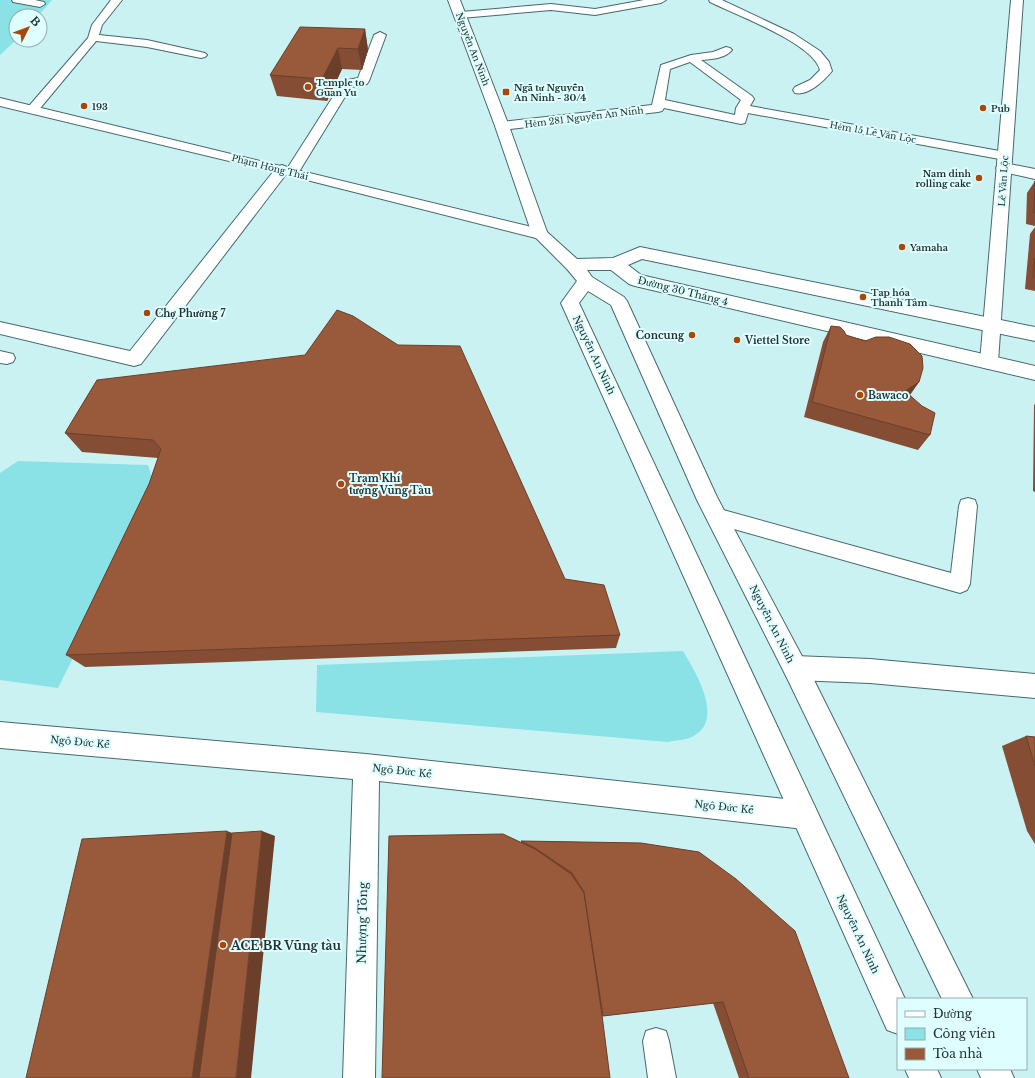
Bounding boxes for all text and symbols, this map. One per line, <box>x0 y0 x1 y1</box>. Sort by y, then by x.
north arrow <box>8 8 48 48</box>
street label: Nguyễn An Ninh <box>454 11 492 87</box>
text: B <box>27 13 44 29</box>
place label: Temple to Guan Yu <box>316 77 364 98</box>
marker: Temple to Guan Yu <box>303 82 313 92</box>
place label: Ngã tư Nguyễn An Ninh - 30/4 <box>513 82 586 103</box>
marker: Ngã tư Nguyễn An Ninh - 30/4 <box>501 87 511 97</box>
marker: 193 <box>79 101 89 111</box>
place label: 193 <box>92 101 108 112</box>
marker: Pub <box>978 103 988 113</box>
place label: Pub <box>991 103 1010 114</box>
street label: Hẻm 281 Nguyễn An Ninh <box>524 104 644 130</box>
street label: Hẻm 15 Lê Văn Lộc <box>829 119 917 145</box>
street label: Phạm Hồng Thái <box>230 152 310 182</box>
street label: Lê Văn Lộc <box>996 155 1010 207</box>
place label: Nam dinh rolling cake <box>915 168 972 189</box>
marker: Nam dinh rolling cake <box>974 173 984 183</box>
marker: Yamaha <box>897 242 907 252</box>
place label: Yamaha <box>909 242 949 253</box>
street label: Đường 30 Tháng 4 <box>636 273 730 309</box>
place label: Tạp hóa Thanh Tâm <box>871 287 927 308</box>
marker: Tạp hóa Thanh Tâm <box>858 292 868 302</box>
place label: Chợ Phường 7 <box>155 307 226 320</box>
marker: Chợ Phường 7 <box>142 308 152 318</box>
street label: Nguyễn An Ninh <box>570 313 618 397</box>
place label: Concung <box>636 329 685 342</box>
marker: Concung <box>687 330 697 340</box>
place label: Viettel Store <box>744 334 810 347</box>
marker: Viettel Store <box>732 335 742 345</box>
place label: Bawaco <box>868 389 909 402</box>
marker: Bawaco <box>855 390 865 400</box>
place label: Trạm Khí tượng Vũng Tàu <box>349 472 431 497</box>
marker: Trạm Khí tượng Vũng Tàu <box>336 479 346 489</box>
street label: Nguyễn An Ninh <box>747 583 797 665</box>
street label: Ngô Đức Kế <box>50 733 111 751</box>
street label: Ngô Đức Kế <box>372 761 433 781</box>
street label: Ngô Đức Kế <box>694 797 755 817</box>
street label: Nhượng Tống <box>354 881 370 964</box>
street label: Nguyễn An Ninh <box>834 892 882 976</box>
place label: ACE BR Vũng tàu <box>230 938 341 953</box>
marker: ACE BR Vũng tàu <box>218 940 228 950</box>
legend <box>897 998 1027 1070</box>
text: Đường <box>933 1006 973 1021</box>
text: Công viên <box>933 1026 995 1041</box>
text: Tòa nhà <box>933 1046 983 1061</box>

